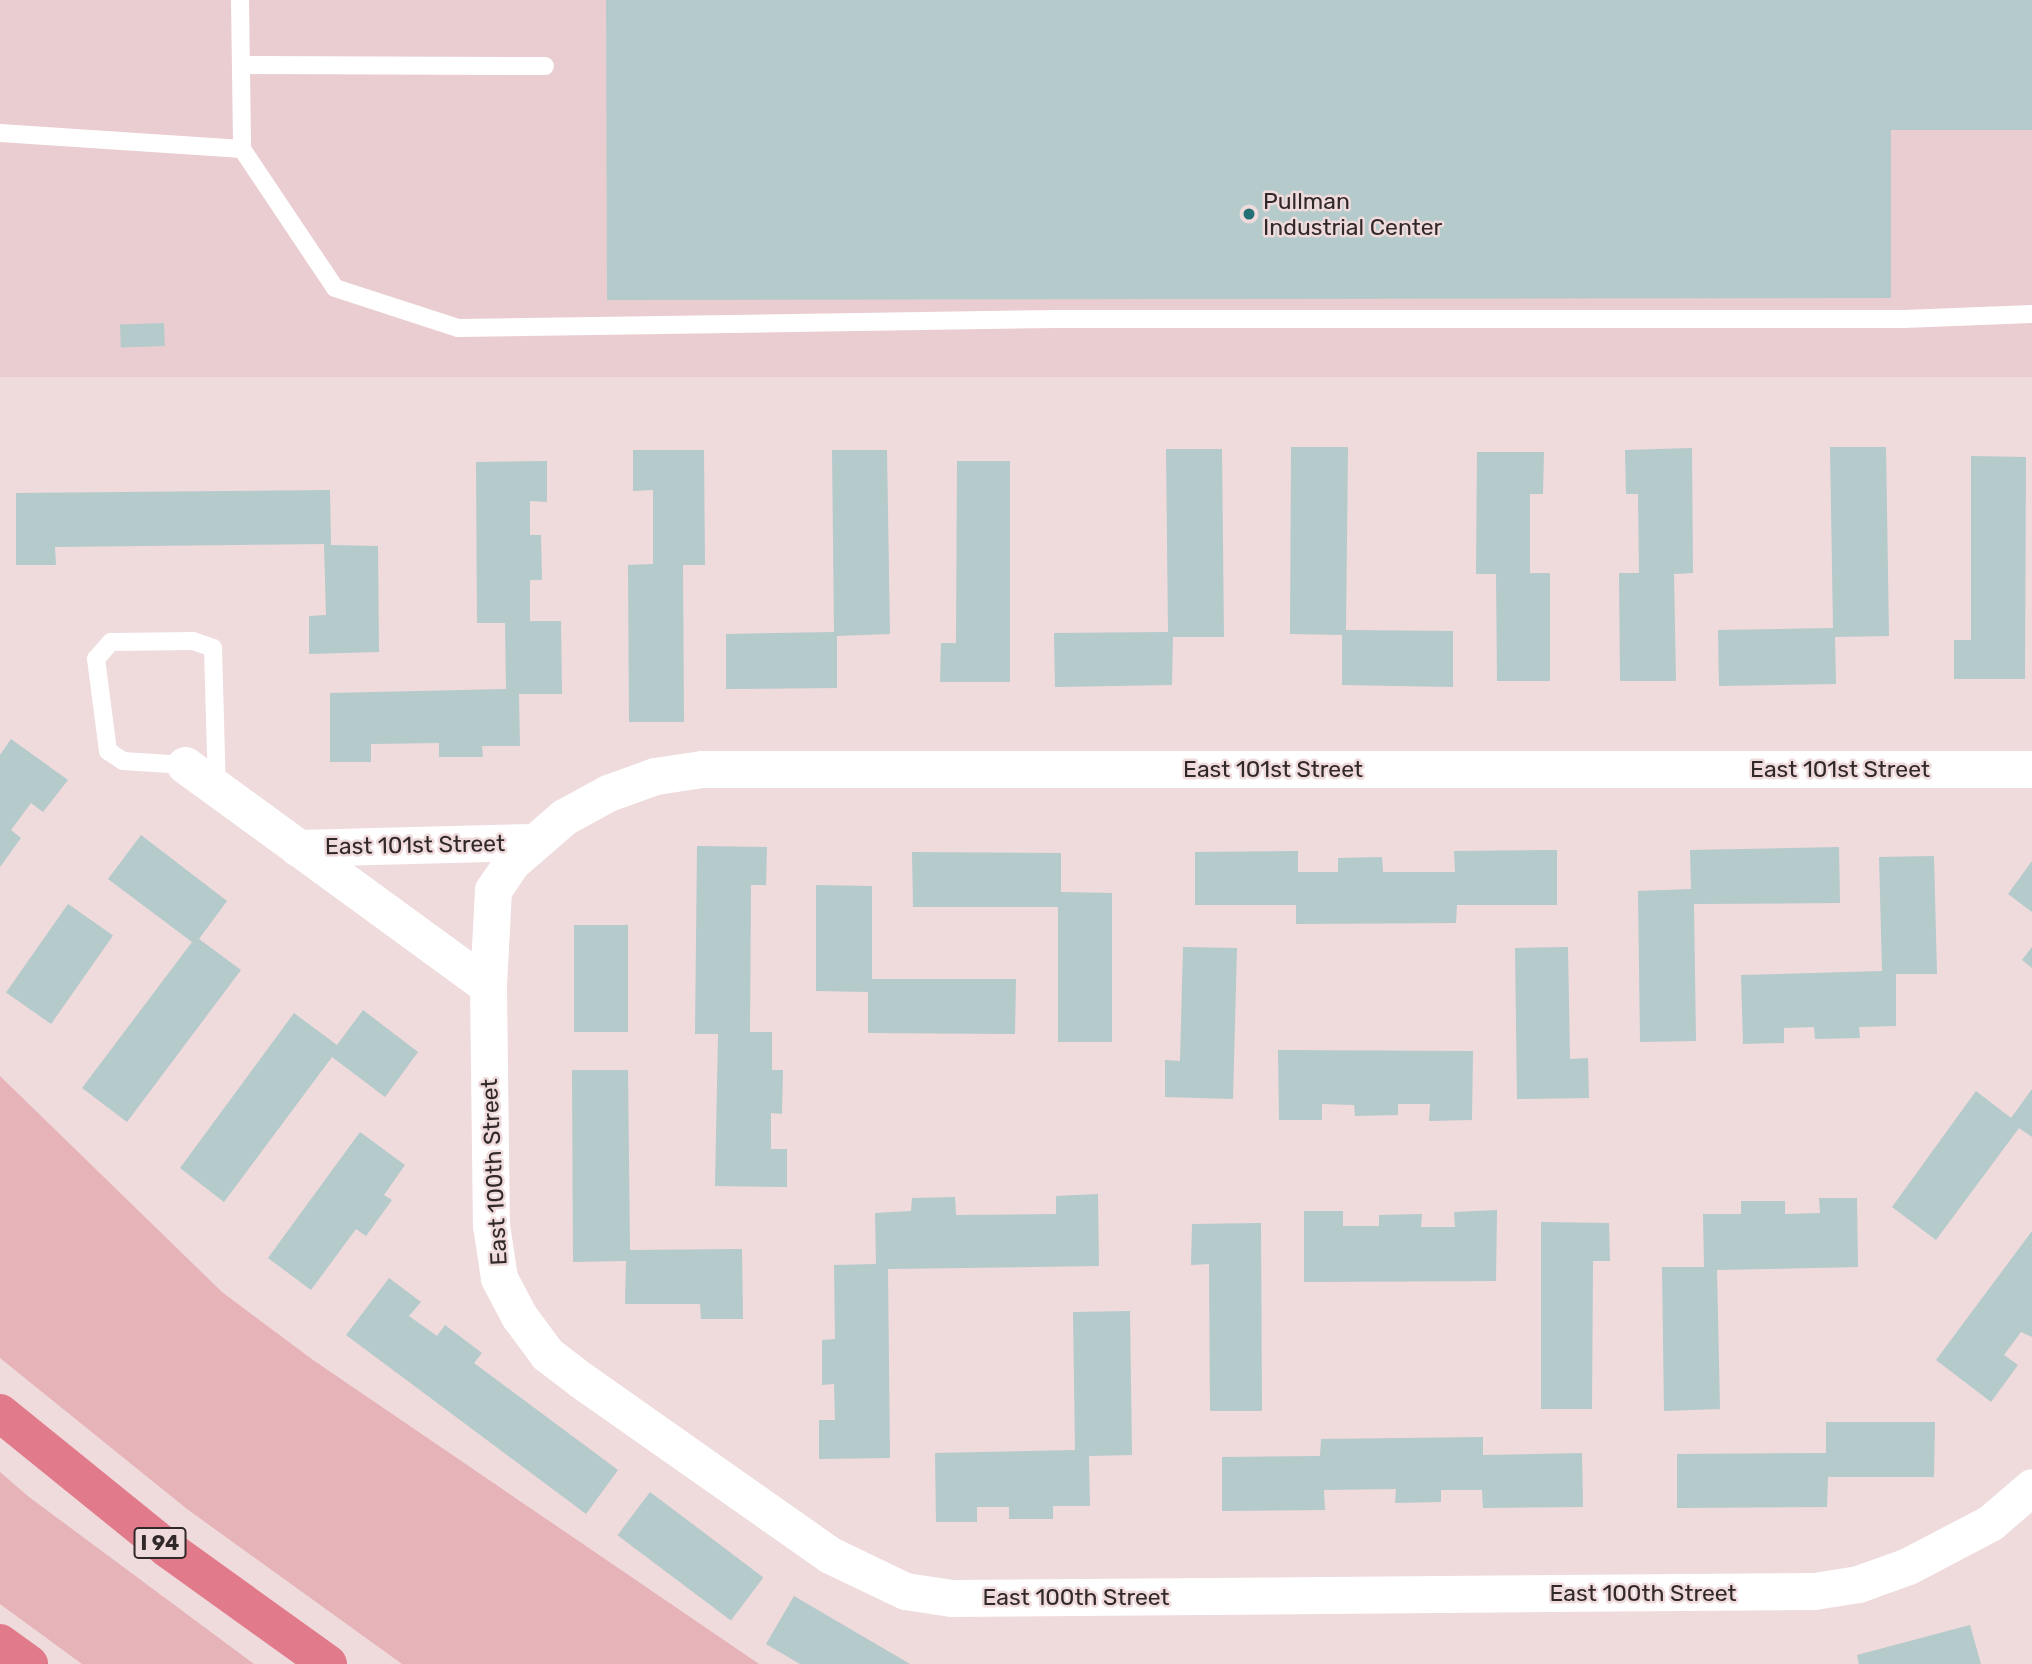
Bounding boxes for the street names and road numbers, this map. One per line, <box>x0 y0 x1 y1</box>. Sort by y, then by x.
street label: East 101st Street <box>1183 755 1363 783</box>
street label: East 101st Street <box>1750 755 1930 783</box>
street label: East 101st Street <box>325 830 505 860</box>
street label: East 100th Street <box>475 1078 513 1266</box>
road number: I 94 <box>132 1526 188 1560</box>
street label: East 100th Street <box>1549 1579 1737 1607</box>
street label: East 100th Street <box>982 1583 1170 1611</box>

